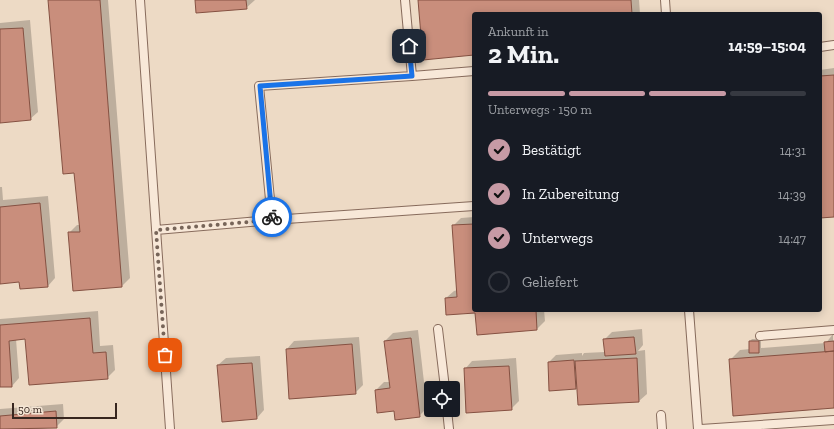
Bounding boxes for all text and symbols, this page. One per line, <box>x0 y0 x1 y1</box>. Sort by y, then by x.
text: Ankunft in <box>488 24 548 39</box>
pin <box>392 29 426 63</box>
icon: home <box>398 35 420 57</box>
text: 14:59–15:04 <box>728 37 806 55</box>
text: 2 Min. <box>488 38 559 70</box>
text: Unterwegs · 150 m <box>488 102 592 117</box>
icon: check <box>488 139 510 161</box>
text: Bestätigt <box>522 141 581 159</box>
text: 14:31 <box>780 143 806 158</box>
icon: check <box>488 183 510 205</box>
text: In Zubereitung <box>522 185 619 203</box>
text: 14:39 <box>778 187 806 202</box>
courier <box>252 197 292 237</box>
icon: bike <box>261 206 283 228</box>
icon: check <box>488 227 510 249</box>
text: Unterwegs <box>522 229 593 247</box>
text: 14:47 <box>778 231 806 246</box>
text: Geliefert <box>522 273 578 291</box>
pin <box>148 338 182 372</box>
icon: bag <box>154 344 176 366</box>
map controls <box>424 381 460 417</box>
button: locate <box>424 381 460 417</box>
scale bar <box>12 401 117 420</box>
text: 50 m <box>18 403 42 416</box>

